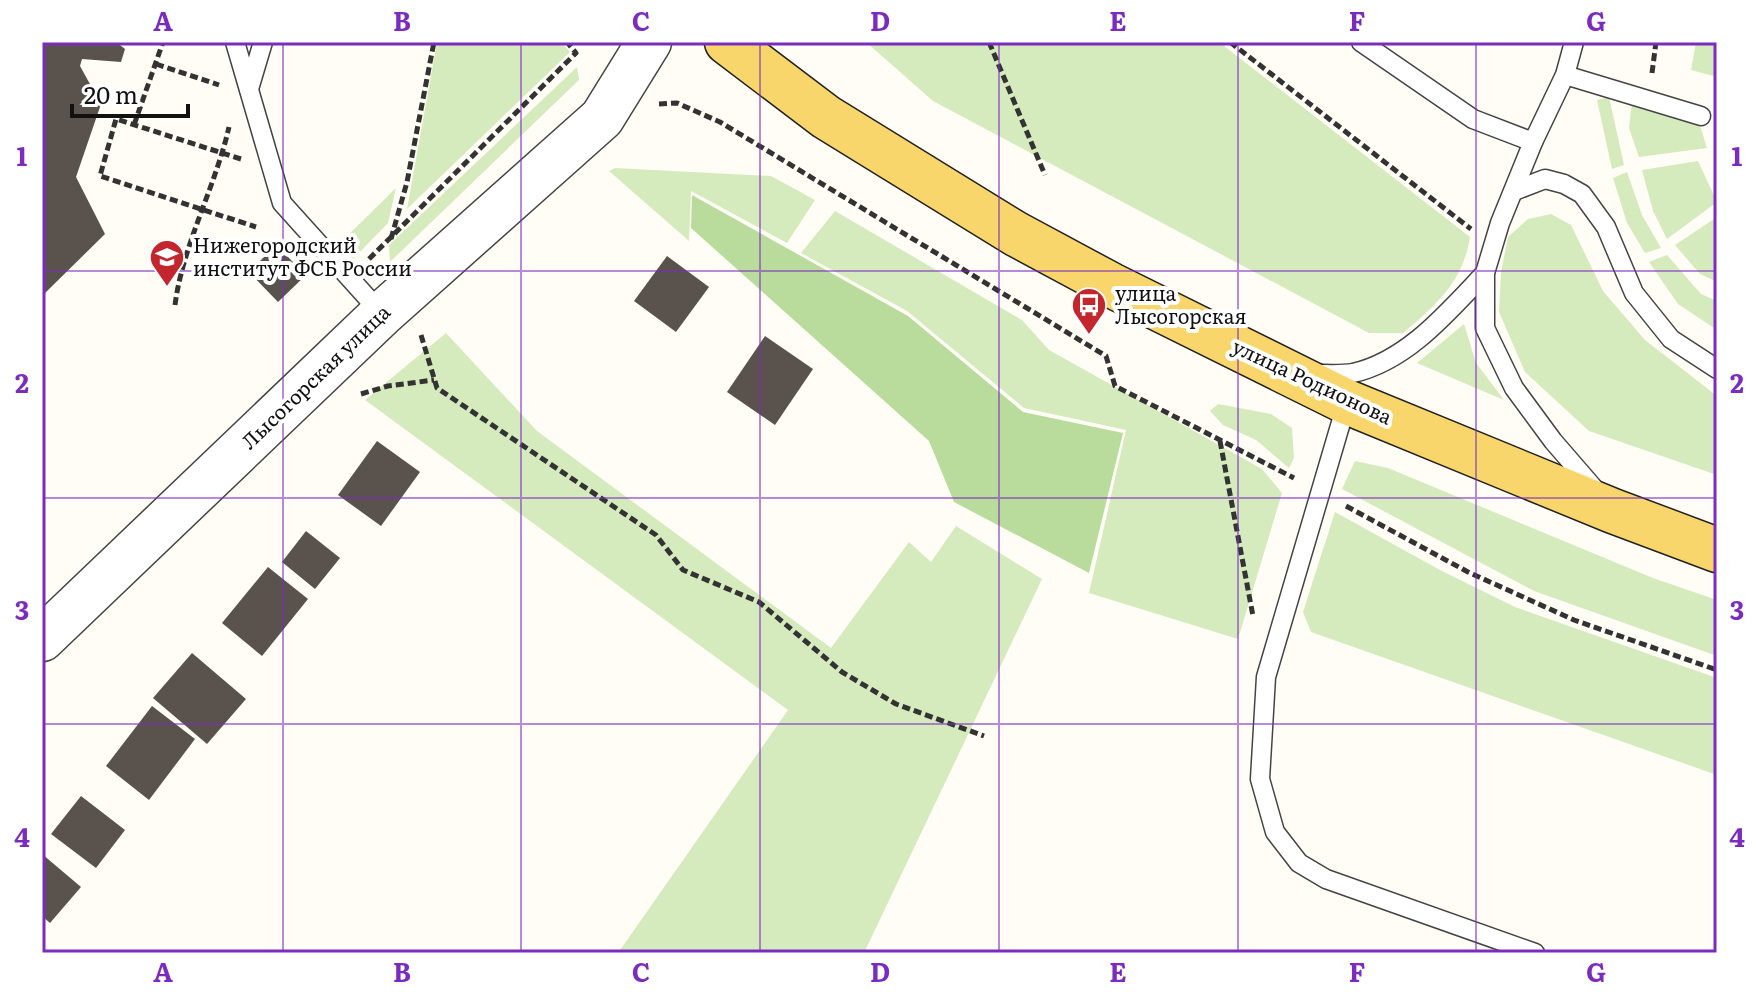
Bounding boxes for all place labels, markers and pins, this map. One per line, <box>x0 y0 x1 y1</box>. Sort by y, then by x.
place label: Нижегородский институт ФСБ России <box>193 229 412 282</box>
school or university icon: Нижегородский институт ФСБ России <box>148 238 186 288</box>
place label: улица Лысогорская <box>1115 277 1246 330</box>
bus stop icon: улица Лысогорская <box>1070 286 1108 336</box>

